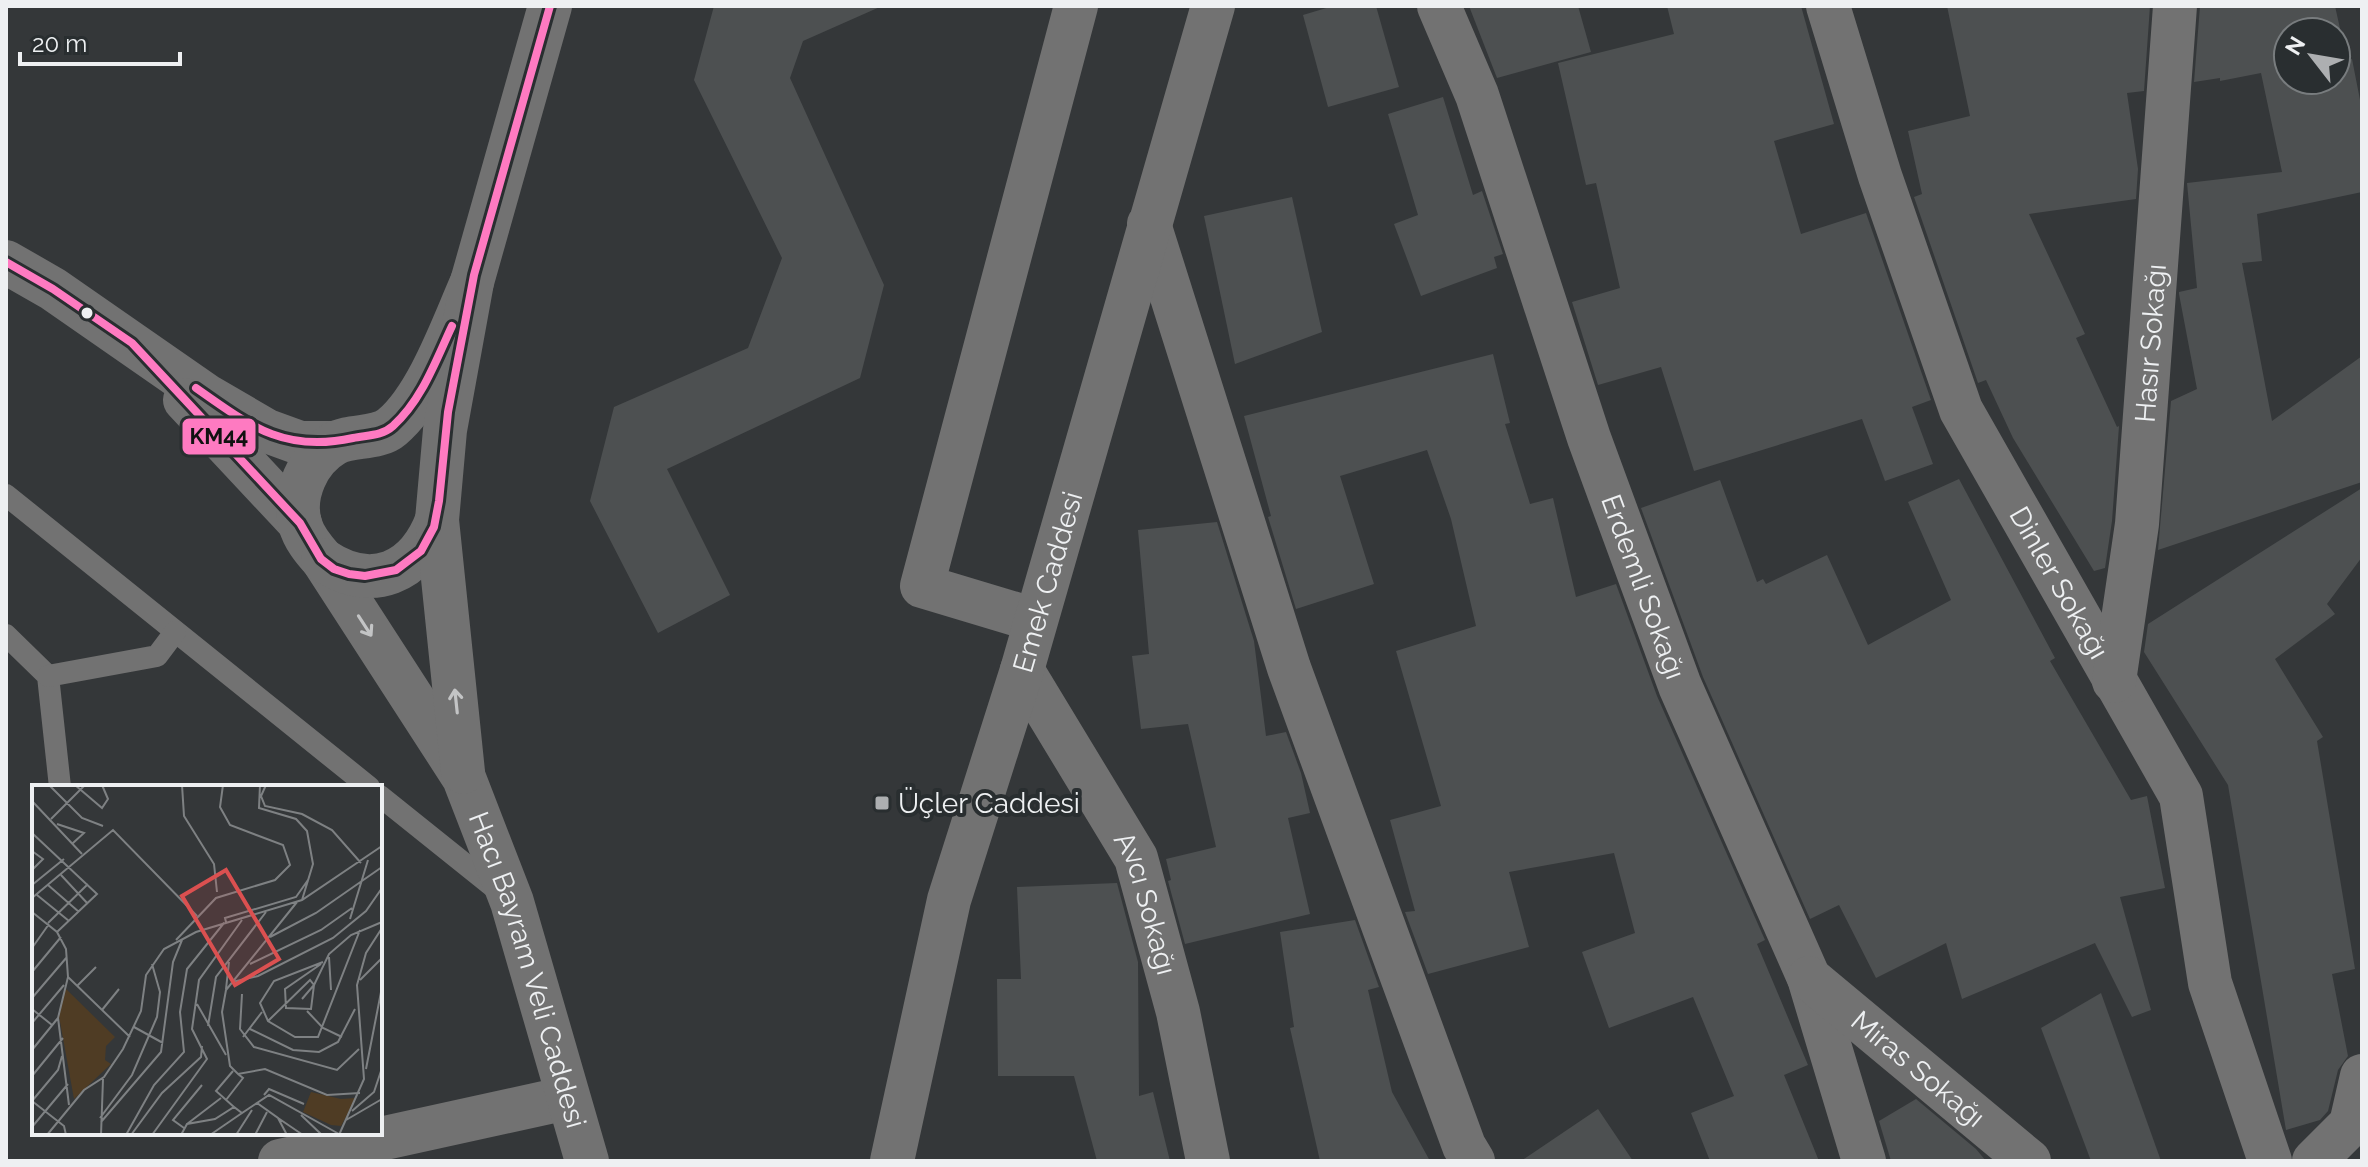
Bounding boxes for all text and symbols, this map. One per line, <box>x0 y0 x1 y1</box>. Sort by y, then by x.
scale bar <box>20 16 180 66</box>
north arrow <box>2272 16 2352 96</box>
text: 20 m <box>32 29 87 58</box>
text: N <box>2279 32 2310 60</box>
street label: Hasır Sokağı <box>2128 263 2173 424</box>
unlabelled marker <box>79 305 95 321</box>
line badge: KM44 <box>181 417 257 456</box>
text: KM44 <box>190 423 248 449</box>
street label: Emek Caddesi <box>1006 488 1089 676</box>
street label: Erdemli Sokağı <box>1594 490 1692 684</box>
street label: Dinler Sokağı <box>2002 501 2115 665</box>
one-way arrow <box>357 614 373 636</box>
one-way arrow <box>449 688 464 715</box>
inset map <box>32 785 382 1135</box>
place label: Üçler Caddesi <box>898 787 1080 820</box>
marker: Üçler Caddesi <box>873 794 891 812</box>
street label: Hacı Bayram Veli Caddesi <box>462 807 593 1132</box>
street label: Avcı Sokağı <box>1107 826 1183 978</box>
street label: Miras Sokağı <box>1844 1004 1991 1134</box>

